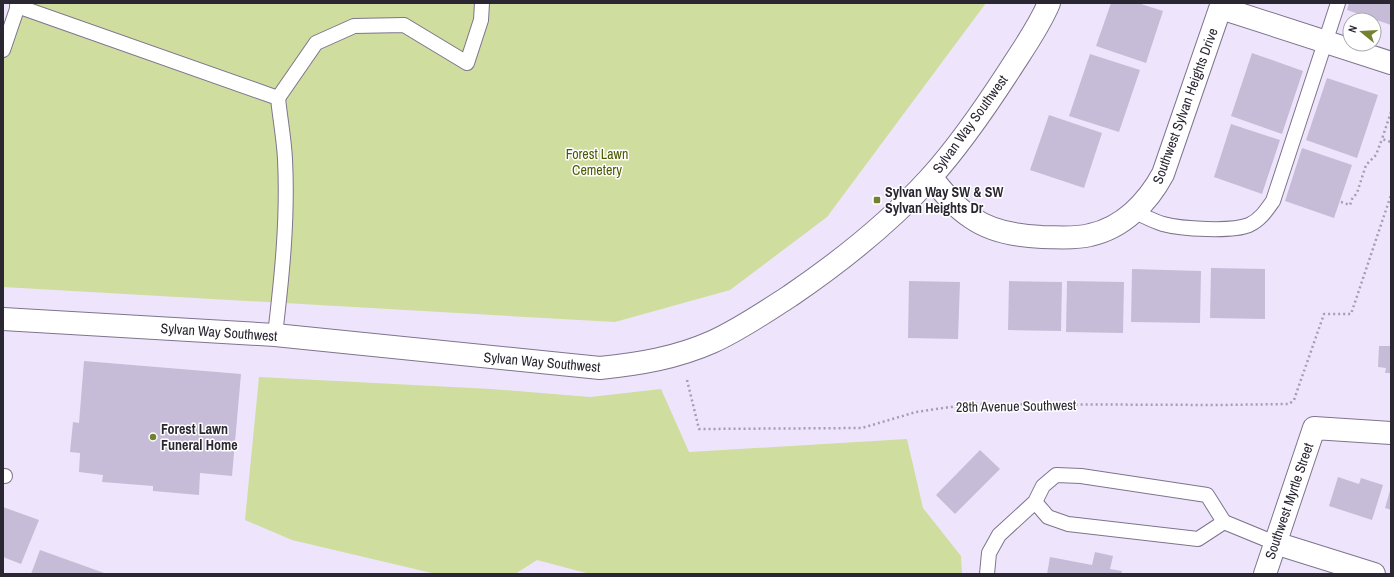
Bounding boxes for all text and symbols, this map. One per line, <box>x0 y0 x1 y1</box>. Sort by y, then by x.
north arrow <box>1342 12 1382 52</box>
text: N <box>1345 24 1360 34</box>
street label: Southwest Sylvan Heights Drive <box>1148 26 1222 186</box>
street label: Sylvan Way Southwest <box>928 71 1012 177</box>
park label: Forest Lawn Cemetery <box>566 145 628 179</box>
place label: Sylvan Way SW & SW Sylvan Heights Dr <box>885 183 1003 217</box>
marker: Sylvan Way SW & SW Sylvan Heights Dr <box>872 195 882 205</box>
street label: Sylvan Way Southwest <box>160 319 278 345</box>
street label: Sylvan Way Southwest <box>483 348 601 376</box>
street label: 28th Avenue Southwest <box>956 396 1076 416</box>
place label: Forest Lawn Funeral Home <box>161 420 238 454</box>
marker: Forest Lawn Funeral Home <box>148 432 158 442</box>
street label: Southwest Myrtle Street <box>1261 440 1317 562</box>

